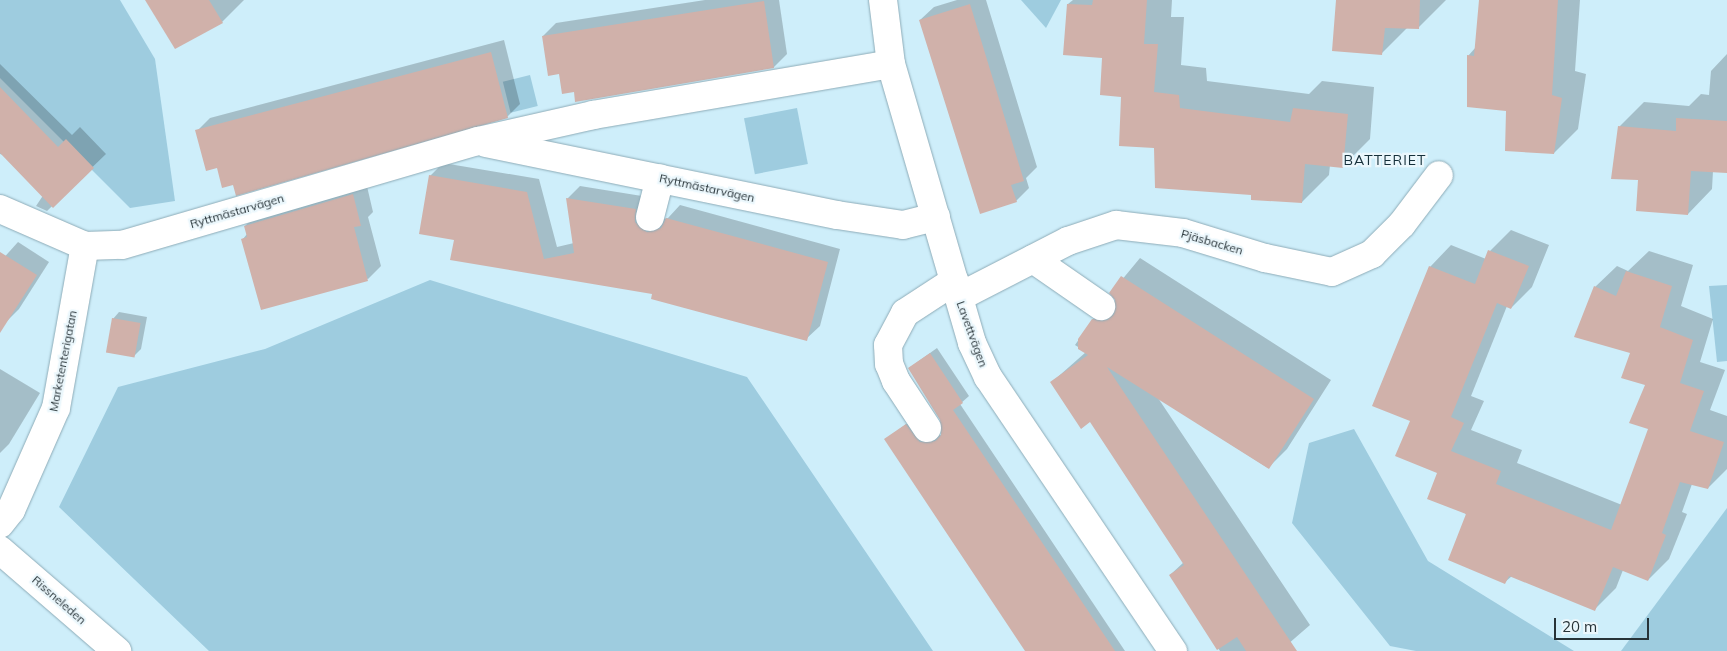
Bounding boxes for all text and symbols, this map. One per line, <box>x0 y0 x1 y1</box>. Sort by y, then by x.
district label: BATTERIET <box>1342 152 1428 168</box>
street label: Ryttmästarvägen <box>658 171 756 205</box>
street label: Ryttmästarvägen <box>188 191 286 231</box>
street label: Pjäsbacken <box>1179 226 1245 258</box>
street label: Lavettvägen <box>953 299 991 369</box>
street label: Marketenterigatan <box>46 309 80 413</box>
street label: Rissneleden <box>29 573 89 627</box>
scale bar <box>1557 608 1652 640</box>
text: 20 m <box>1562 617 1597 636</box>

